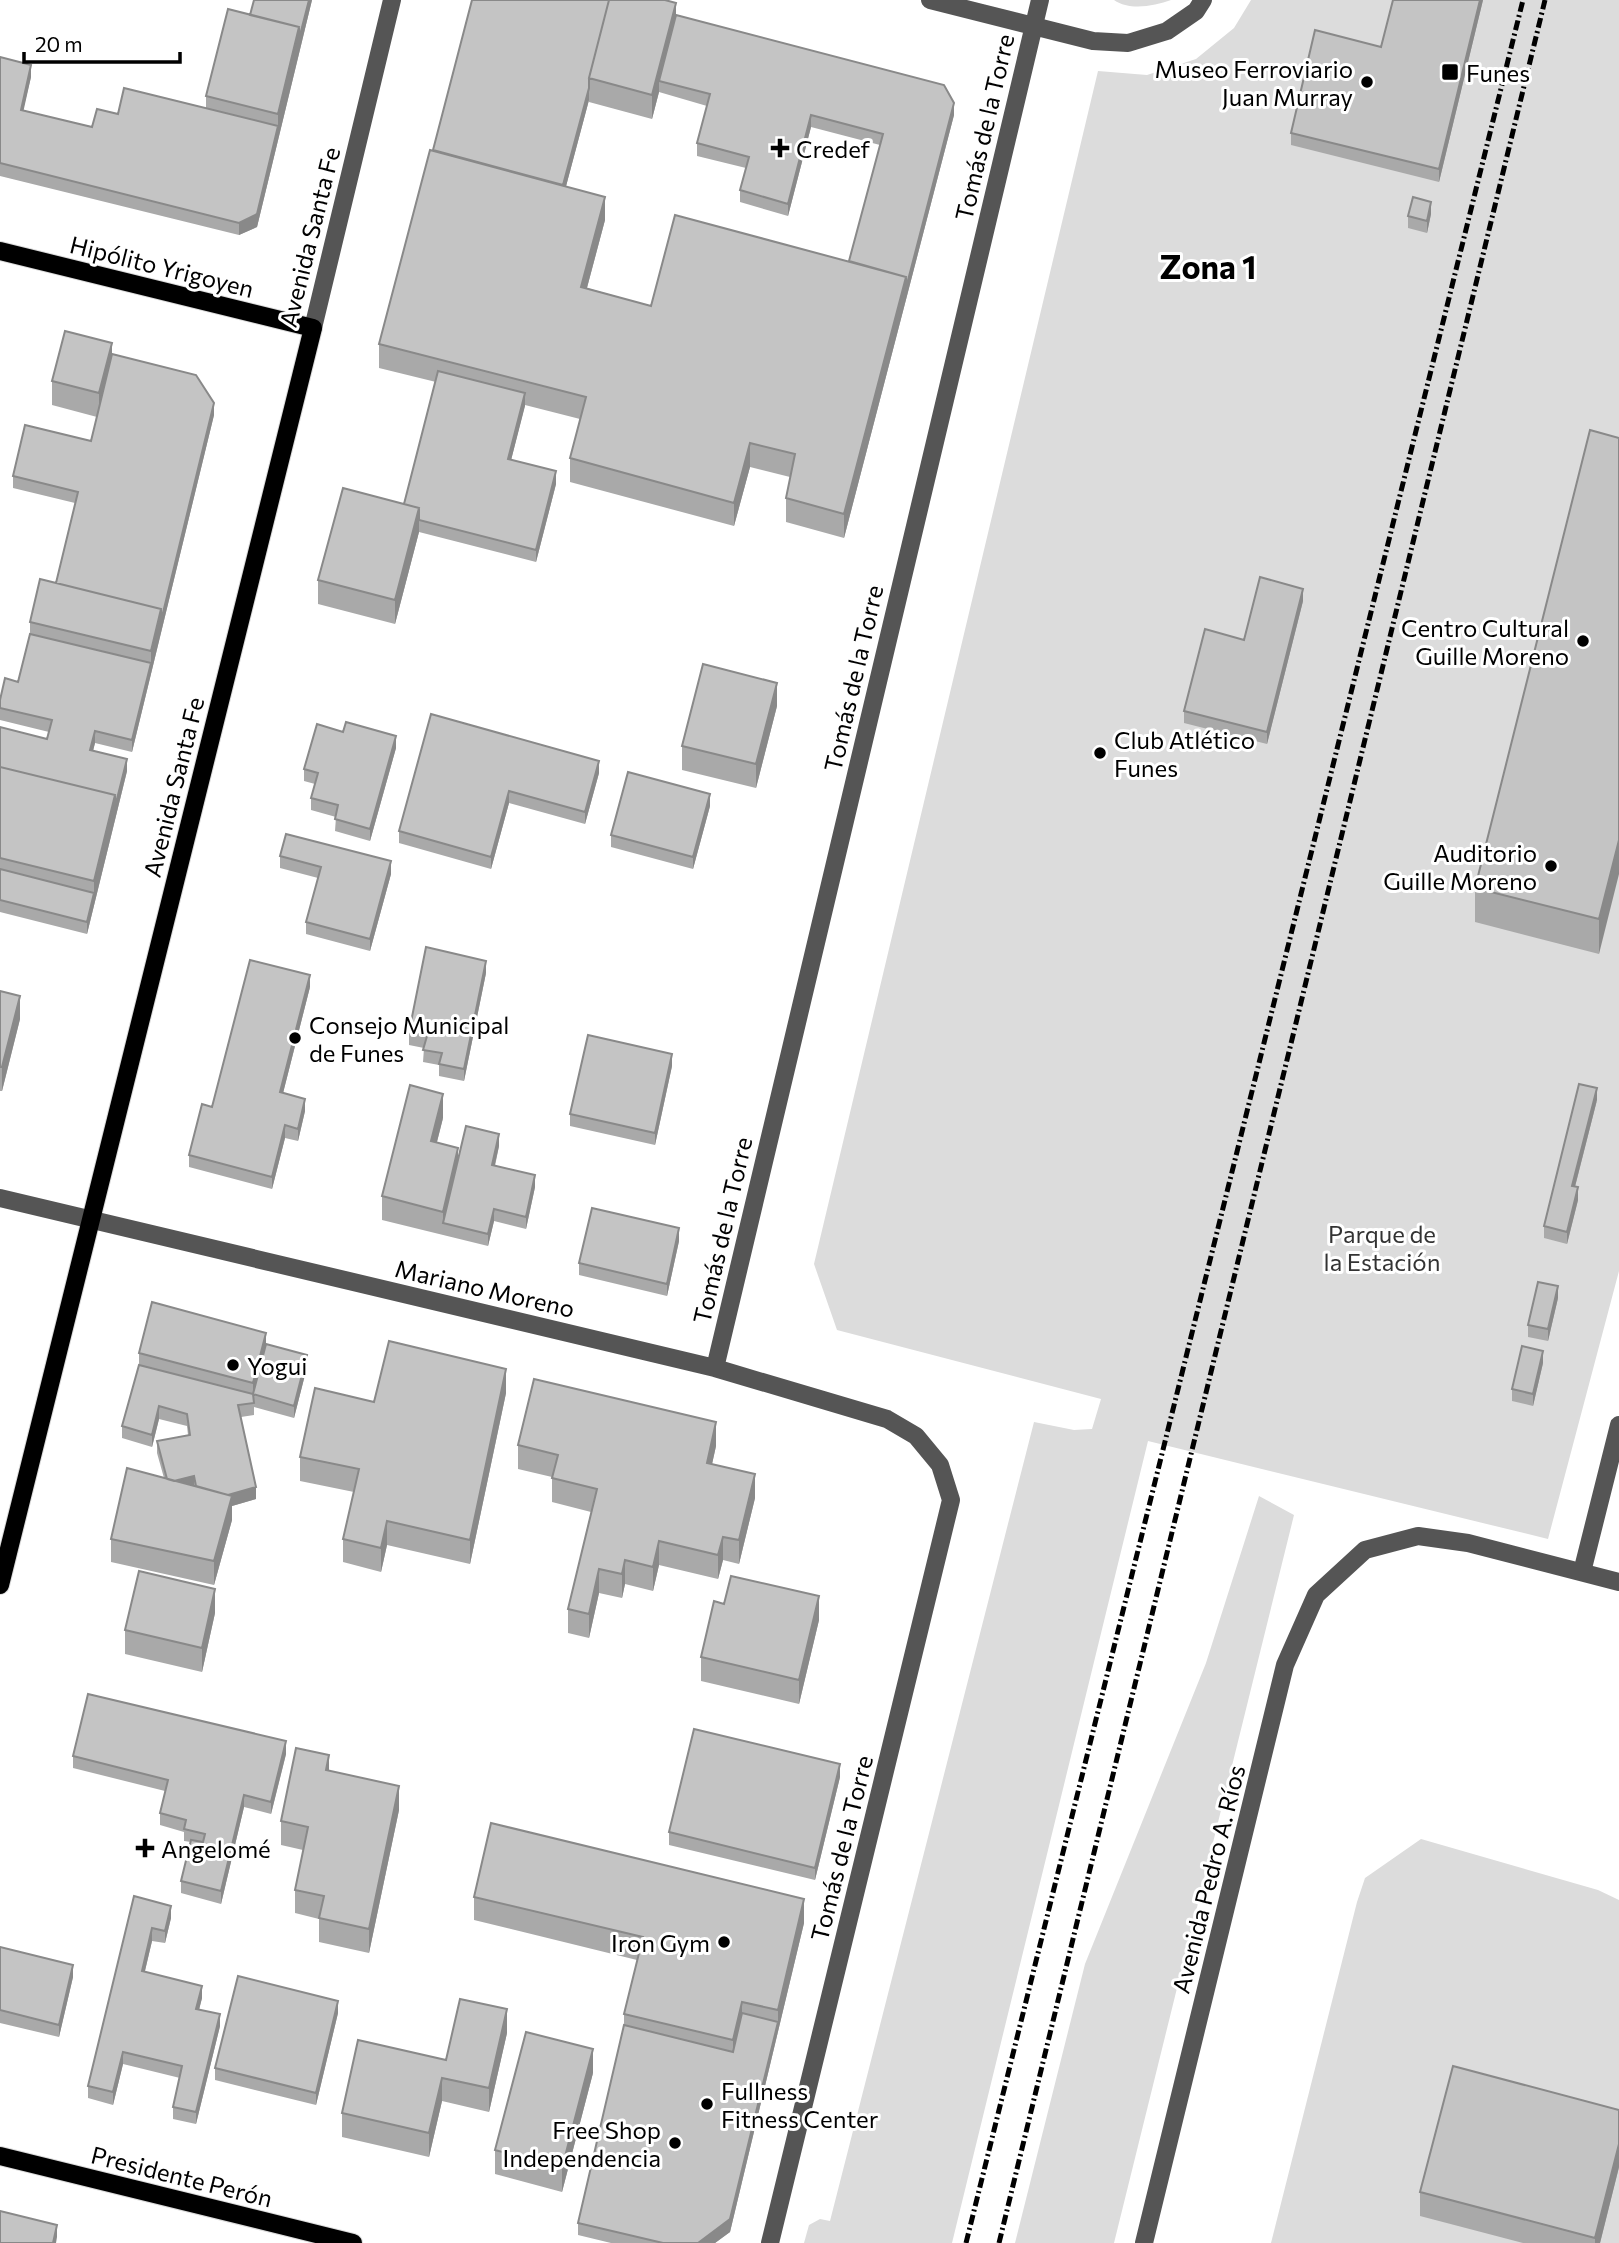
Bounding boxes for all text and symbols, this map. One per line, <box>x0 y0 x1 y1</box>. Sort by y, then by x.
scale bar <box>24 21 180 65</box>
text: 20 m <box>35 31 83 56</box>
street label: Tomás de la Torre <box>948 31 1020 223</box>
place label: Museo Ferroviario Juan Murray <box>1154 54 1353 111</box>
place label: Funes <box>1466 58 1530 87</box>
marker: Funes <box>1440 62 1460 82</box>
marker: Museo Ferroviario Juan Murray <box>1359 74 1375 90</box>
place label: Credef <box>796 134 871 163</box>
marker: Credef <box>770 138 790 158</box>
street label: Avenida Santa Fe <box>273 144 345 330</box>
street label: Hipólito Yrigoyen <box>67 229 257 303</box>
district label: Zona 1 <box>1159 246 1257 286</box>
street label: Tomás de la Torre <box>817 582 889 774</box>
place label: Centro Cultural Guille Moreno <box>1401 613 1569 670</box>
marker: Centro Cultural Guille Moreno <box>1575 633 1591 649</box>
street label: Avenida Santa Fe <box>137 694 209 880</box>
place label: Club Atlético Funes <box>1114 725 1255 782</box>
marker: Club Atlético Funes <box>1092 745 1108 761</box>
place label: Auditorio Guille Moreno <box>1383 838 1537 895</box>
marker: Auditorio Guille Moreno <box>1543 858 1559 874</box>
place label: Consejo Municipal de Funes <box>309 1010 509 1067</box>
marker: Consejo Municipal de Funes <box>287 1030 303 1046</box>
street label: Tomás de la Torre <box>686 1134 758 1326</box>
park label: Parque de la Estación <box>1324 1219 1440 1276</box>
street label: Mariano Moreno <box>392 1253 578 1323</box>
place label: Yogui <box>247 1351 307 1380</box>
marker: Yogui <box>225 1357 241 1373</box>
street label: Tomás de la Torre <box>804 1752 878 1944</box>
street label: Avenida Pedro A. Ríos <box>1166 1762 1250 1996</box>
place label: Angelomé <box>161 1834 271 1863</box>
marker: Angelomé <box>135 1838 155 1858</box>
place label: Iron Gym <box>611 1928 710 1957</box>
marker: Iron Gym <box>716 1934 732 1950</box>
place label: Fullness Fitness Center <box>721 2076 879 2133</box>
marker: Fullness Fitness Center <box>699 2096 715 2112</box>
place label: Free Shop Independencia <box>503 2115 661 2172</box>
marker: Free Shop Independencia <box>667 2135 683 2151</box>
street label: Presidente Perón <box>88 2139 276 2213</box>

